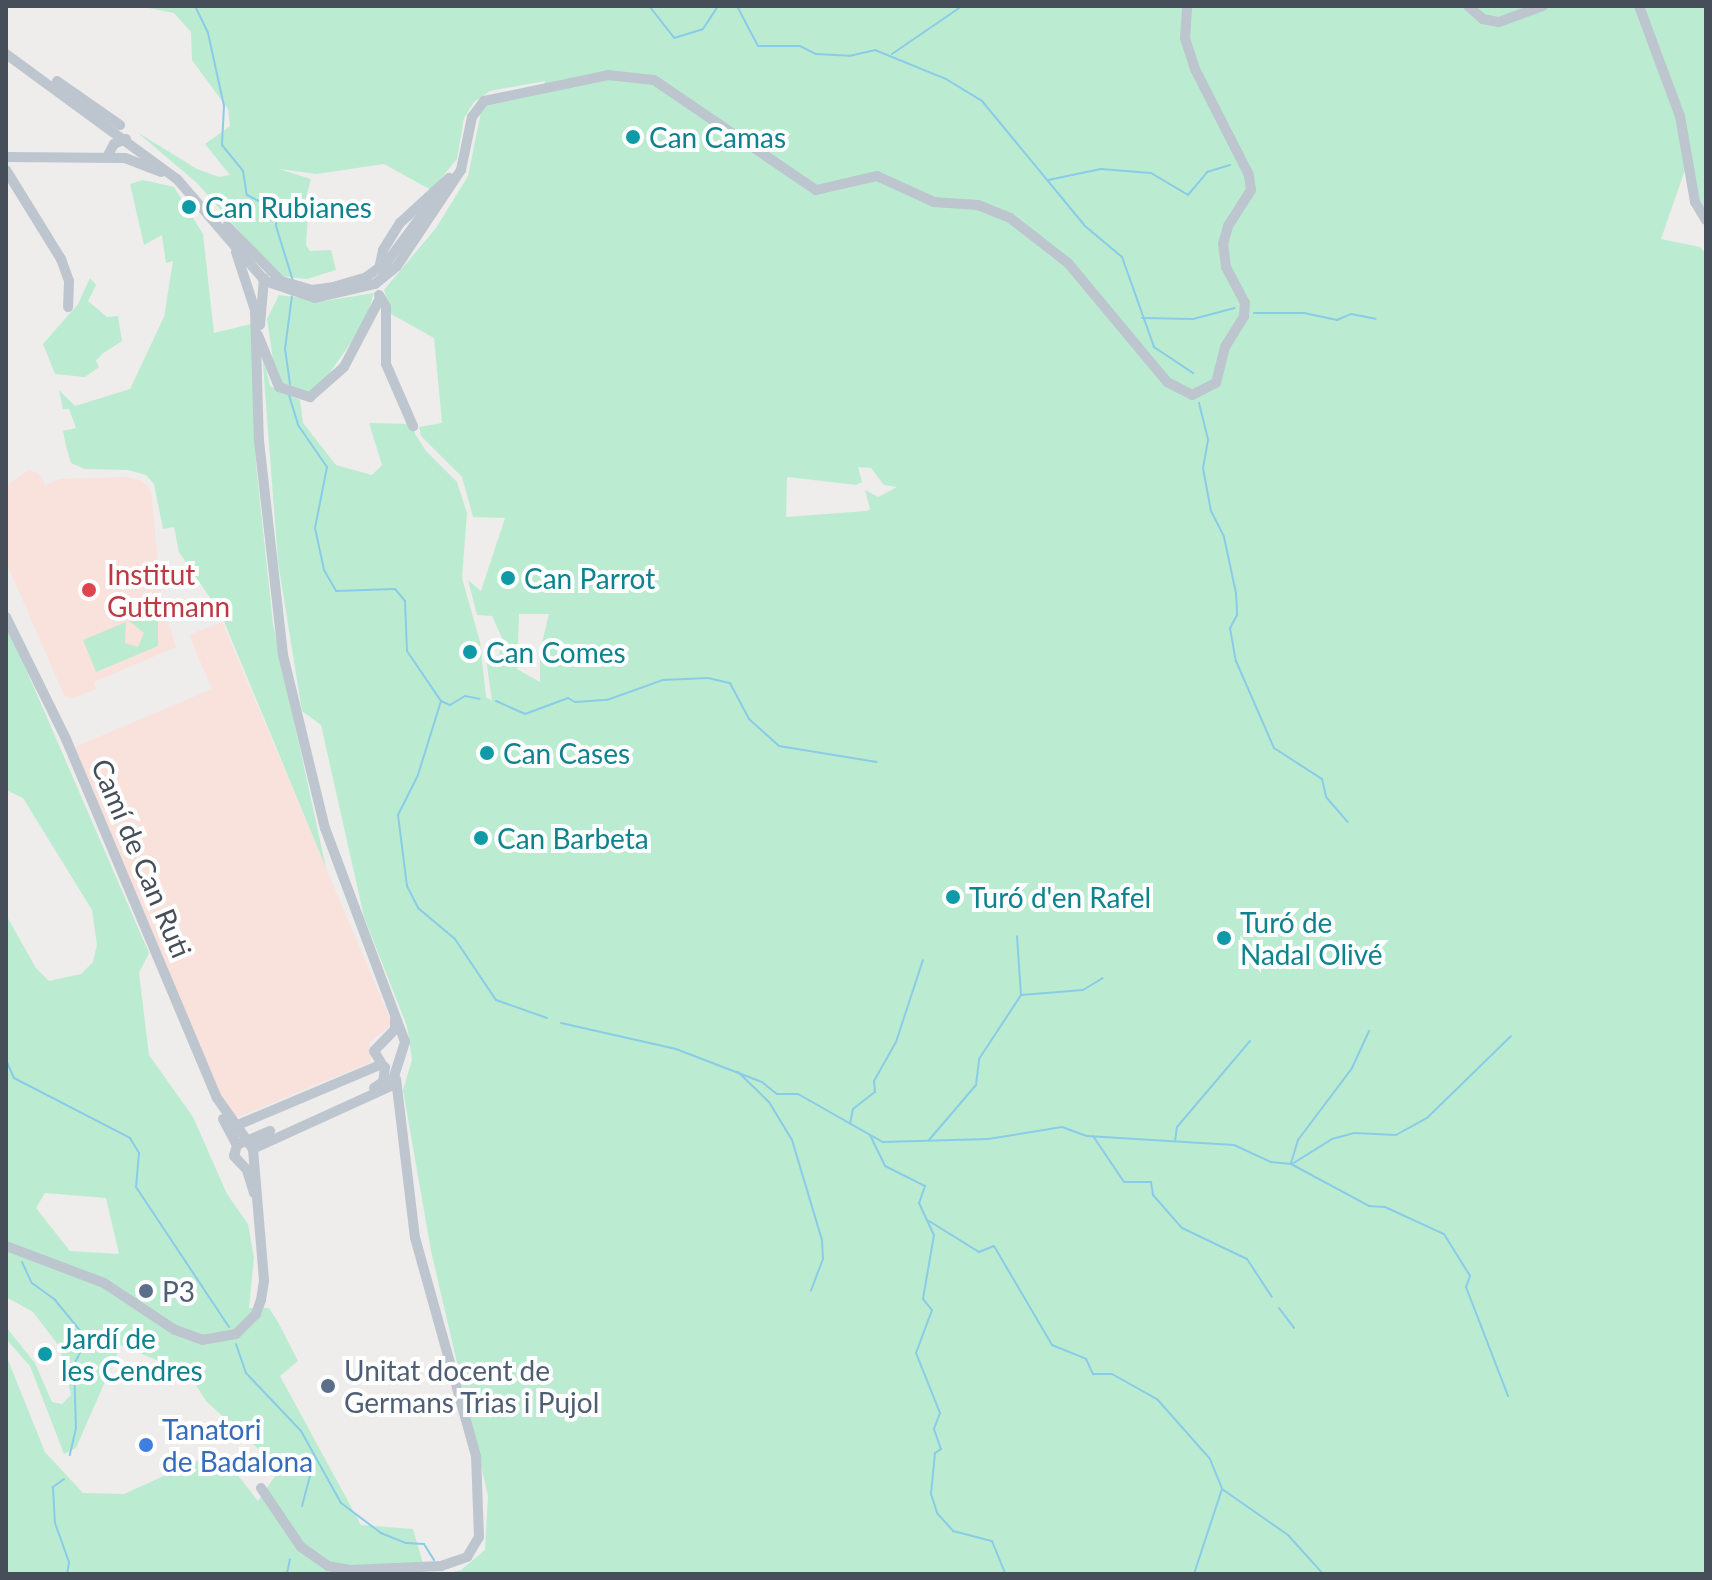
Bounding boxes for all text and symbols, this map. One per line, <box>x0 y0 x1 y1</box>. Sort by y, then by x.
place label: Can Camas <box>649 120 786 154</box>
marker: Can Camas <box>624 128 642 146</box>
place label: Can Rubianes <box>205 190 372 224</box>
marker: Can Rubianes <box>180 198 198 216</box>
place label: Institut Guttmann <box>107 557 230 623</box>
place label: Can Parrot <box>524 561 655 595</box>
marker: Can Parrot <box>499 569 517 587</box>
marker: Institut Guttmann <box>78 579 100 601</box>
place label: Can Comes <box>486 635 626 669</box>
marker: Can Comes <box>461 643 479 661</box>
place label: Can Cases <box>503 736 630 770</box>
marker: Can Cases <box>478 744 496 762</box>
street label: Camí de Can Ruti <box>85 754 199 962</box>
place label: Can Barbeta <box>497 821 649 855</box>
marker: Can Barbeta <box>472 829 490 847</box>
place label: Turó d'en Rafel <box>969 880 1151 914</box>
marker: Turó d'en Rafel <box>944 888 962 906</box>
place label: Turó de Nadal Olivé <box>1240 905 1383 971</box>
marker: Turó de Nadal Olivé <box>1215 929 1233 947</box>
place label: P3 <box>162 1274 195 1308</box>
marker: P3 <box>137 1282 155 1300</box>
place label: Jardí de les Cendres <box>61 1321 203 1387</box>
marker: Jardí de les Cendres <box>36 1345 54 1363</box>
place label: Unitat docent de Germans Trias i Pujol <box>344 1353 600 1419</box>
marker: Unitat docent de Germans Trias i Pujol <box>319 1377 337 1395</box>
place label: Tanatori de Badalona <box>162 1412 313 1478</box>
marker: Tanatori de Badalona <box>137 1436 155 1454</box>

